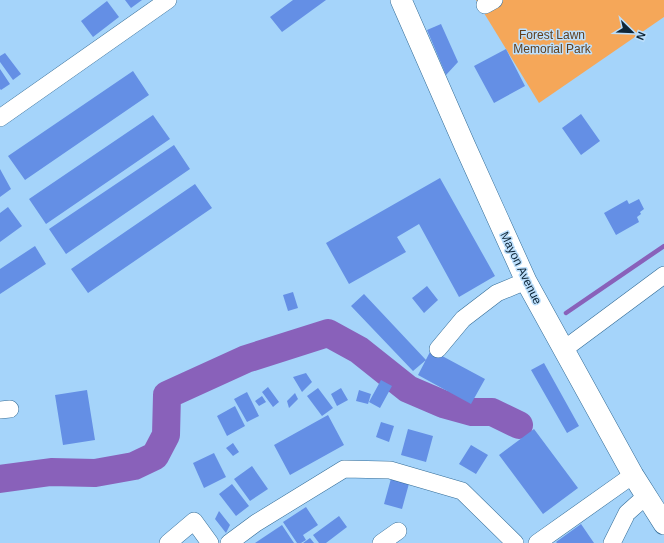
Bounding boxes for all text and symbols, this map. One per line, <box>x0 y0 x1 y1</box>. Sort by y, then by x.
north arrow <box>612 12 652 52</box>
park label: Forest Lawn Memorial Park <box>513 28 592 56</box>
text: N <box>634 30 648 42</box>
street label: Mayon Avenue <box>497 229 545 307</box>

